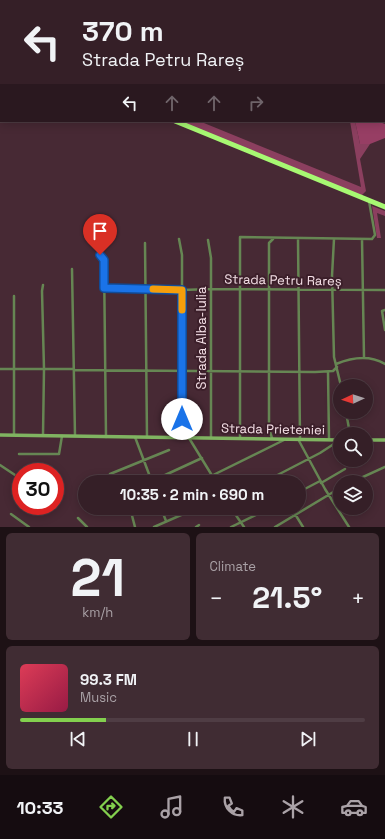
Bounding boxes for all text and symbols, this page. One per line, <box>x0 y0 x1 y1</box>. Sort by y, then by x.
text: 370 m <box>82 13 164 49</box>
icon: left <box>16 16 68 68</box>
text: Strada Petru Rareș <box>82 48 244 71</box>
icon: left <box>119 92 141 114</box>
icon: ahead <box>161 92 183 114</box>
icon: ahead <box>203 92 225 114</box>
icon: right <box>245 92 267 114</box>
pin <box>83 214 117 255</box>
icon: arrive <box>89 220 111 242</box>
street label: Strada Petru Rareș <box>224 270 342 290</box>
street label: Strada Alba-Iulia <box>193 286 210 389</box>
north arrow <box>333 379 373 419</box>
map controls <box>333 379 373 515</box>
position arrow <box>161 398 203 440</box>
street label: Strada Prieteniei <box>221 420 325 438</box>
button: search <box>333 427 373 467</box>
speed limit sign: 30 <box>12 463 64 515</box>
button: layers <box>333 475 373 515</box>
text: 10:35 · 2 min · 690 m <box>120 485 264 504</box>
text: 21 <box>71 545 125 611</box>
text: Climate <box>210 558 256 575</box>
text: 21.5° <box>252 578 322 617</box>
text: − <box>210 584 223 612</box>
text: + <box>351 584 365 612</box>
text: km/h <box>82 604 113 621</box>
text: 99.3 FM <box>80 670 137 689</box>
text: Music <box>80 689 117 706</box>
icon: previous <box>67 728 89 750</box>
icon: pause <box>182 728 204 750</box>
icon: next <box>297 728 319 750</box>
icon: directions <box>97 793 125 821</box>
icon: music <box>158 793 186 821</box>
icon: phone <box>219 793 247 821</box>
icon: climate <box>279 793 307 821</box>
icon: car <box>340 793 368 821</box>
text: 10:33 <box>16 796 64 819</box>

